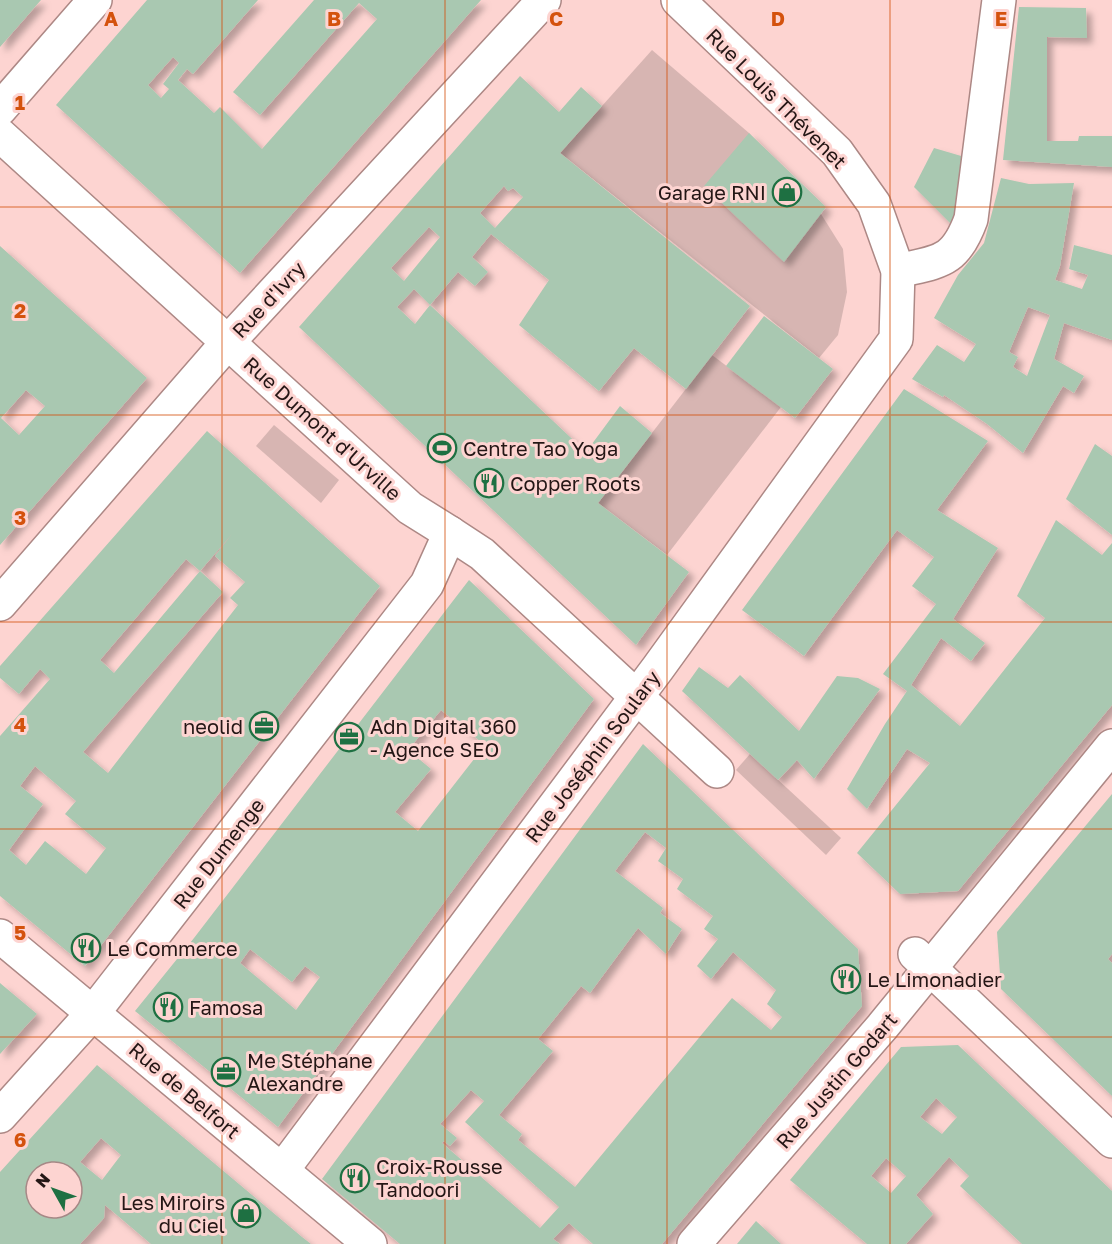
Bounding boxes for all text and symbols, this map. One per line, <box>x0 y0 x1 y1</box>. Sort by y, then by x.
text: A <box>104 6 118 30</box>
text: B <box>327 6 341 30</box>
text: C <box>549 6 563 30</box>
text: D <box>771 6 785 30</box>
text: E <box>995 6 1007 30</box>
street label: Rue Louis Thévenet <box>702 23 852 173</box>
text: 1 <box>15 90 25 114</box>
shop icon: Garage RNI <box>771 176 803 208</box>
place label: Garage RNI <box>658 180 766 204</box>
street label: Rue d'Ivry <box>227 256 309 342</box>
text: 2 <box>14 298 26 322</box>
street label: Rue Dumont d'Urville <box>239 351 407 505</box>
sports icon: Centre Tao Yoga <box>426 432 458 464</box>
place label: Centre Tao Yoga <box>463 436 618 460</box>
restaurant icon: Copper Roots <box>473 467 505 499</box>
place label: Copper Roots <box>510 471 641 495</box>
text: 3 <box>14 505 26 529</box>
street label: Rue Joséphin Soulary <box>520 665 664 847</box>
office icon: neolid <box>248 710 280 742</box>
text: 4 <box>14 712 26 736</box>
place label: neolid <box>183 714 243 738</box>
place label: Adn Digital 360 - Agence SEO <box>370 714 517 761</box>
office icon: Adn Digital 360 - Agence SEO <box>333 721 365 753</box>
street label: Rue Dumenge <box>167 793 269 913</box>
text: 5 <box>14 920 26 944</box>
restaurant icon: Le Commerce <box>70 932 102 964</box>
place label: Le Commerce <box>107 936 238 960</box>
restaurant icon: Le Limonadier <box>830 963 862 995</box>
place label: Le Limonadier <box>867 967 1002 991</box>
restaurant icon: Famosa <box>152 991 184 1023</box>
place label: Famosa <box>189 995 263 1019</box>
street label: Rue Justin Godart <box>770 1007 902 1153</box>
street label: Rue de Belfort <box>125 1037 245 1143</box>
place label: Me Stéphane Alexandre <box>247 1048 373 1095</box>
office icon: Me Stéphane Alexandre <box>210 1056 242 1088</box>
text: 6 <box>14 1127 26 1151</box>
place label: Croix-Rousse Tandoori <box>376 1154 503 1201</box>
north arrow <box>24 1160 84 1220</box>
restaurant icon: Croix-Rousse Tandoori <box>339 1162 371 1194</box>
text: N <box>31 1169 54 1191</box>
place label: Les Miroirs du Ciel <box>121 1190 225 1237</box>
shop icon: Les Miroirs du Ciel <box>230 1197 262 1229</box>

